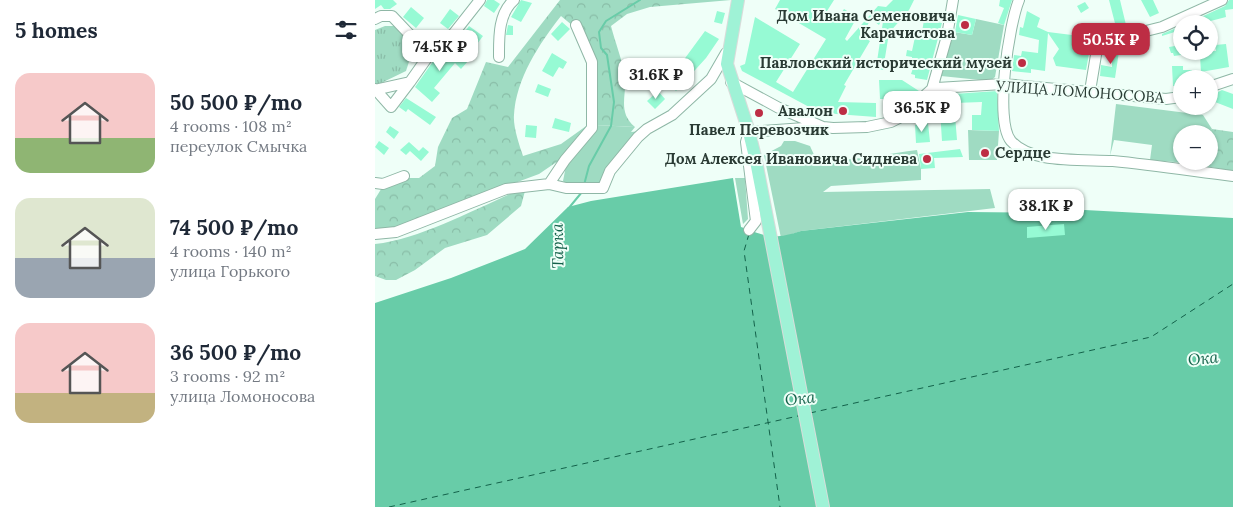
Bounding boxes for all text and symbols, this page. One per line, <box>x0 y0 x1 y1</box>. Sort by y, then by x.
place label: Дом Ивана Семеновича Карачистова <box>777 6 955 42</box>
map controls <box>1173 15 1218 170</box>
button: locate <box>1173 15 1218 60</box>
icon: filters <box>332 16 360 44</box>
text: 5 homes <box>15 17 98 44</box>
marker: Дом Ивана Семеновича Карачистова <box>959 19 971 31</box>
pin: 50.5K ₽ <box>1065 22 1157 65</box>
text: 50.5K ₽ <box>1083 29 1139 49</box>
pin: 74.5K ₽ <box>394 30 486 72</box>
text: 74.5K ₽ <box>413 36 467 56</box>
place label: Павловский исторический музей <box>760 53 1012 72</box>
marker: Павловский исторический музей <box>1016 57 1028 69</box>
pin: 31.6K ₽ <box>610 58 702 100</box>
text: 31.6K ₽ <box>629 64 683 84</box>
button: + <box>1173 70 1218 115</box>
street label: УЛИЦА ЛОМОНОСОВА <box>994 76 1165 107</box>
text: 50 500 ₽/mo <box>170 89 302 116</box>
pin: 36.5K ₽ <box>876 90 968 133</box>
icon: home <box>55 93 115 153</box>
text: 36.5K ₽ <box>894 97 950 117</box>
place label: Авалон <box>778 101 833 120</box>
marker: Авалон <box>837 105 849 117</box>
marker: Павел Перевозчик <box>753 107 765 119</box>
text: 4 rooms · 108 m² <box>170 116 292 136</box>
place label: Павел Перевозчик <box>689 120 829 139</box>
button: − <box>1173 125 1218 170</box>
text: переулок Смычка <box>170 136 307 156</box>
place label: Сердце <box>995 143 1051 162</box>
marker: Сердце <box>979 147 991 159</box>
place label: Дом Алексея Ивановича Сиднева <box>665 149 917 168</box>
marker: Дом Алексея Ивановича Сиднева <box>921 153 933 165</box>
pin: 38.1K ₽ <box>1000 188 1092 231</box>
text: 38.1K ₽ <box>1019 195 1073 215</box>
text: 74 500 ₽/mo <box>170 214 298 241</box>
icon: home <box>55 218 115 278</box>
water label: Тарка <box>547 223 567 269</box>
text: 4 rooms · 140 m² <box>170 241 292 261</box>
text: улица Горького <box>170 261 290 281</box>
text: 36 500 ₽/mo <box>170 339 301 366</box>
icon: home <box>55 343 115 403</box>
water label: Ока <box>1187 346 1219 370</box>
text: 3 rooms · 92 m² <box>170 366 285 386</box>
text: улица Ломоносова <box>170 386 315 406</box>
water label: Ока <box>784 386 816 410</box>

